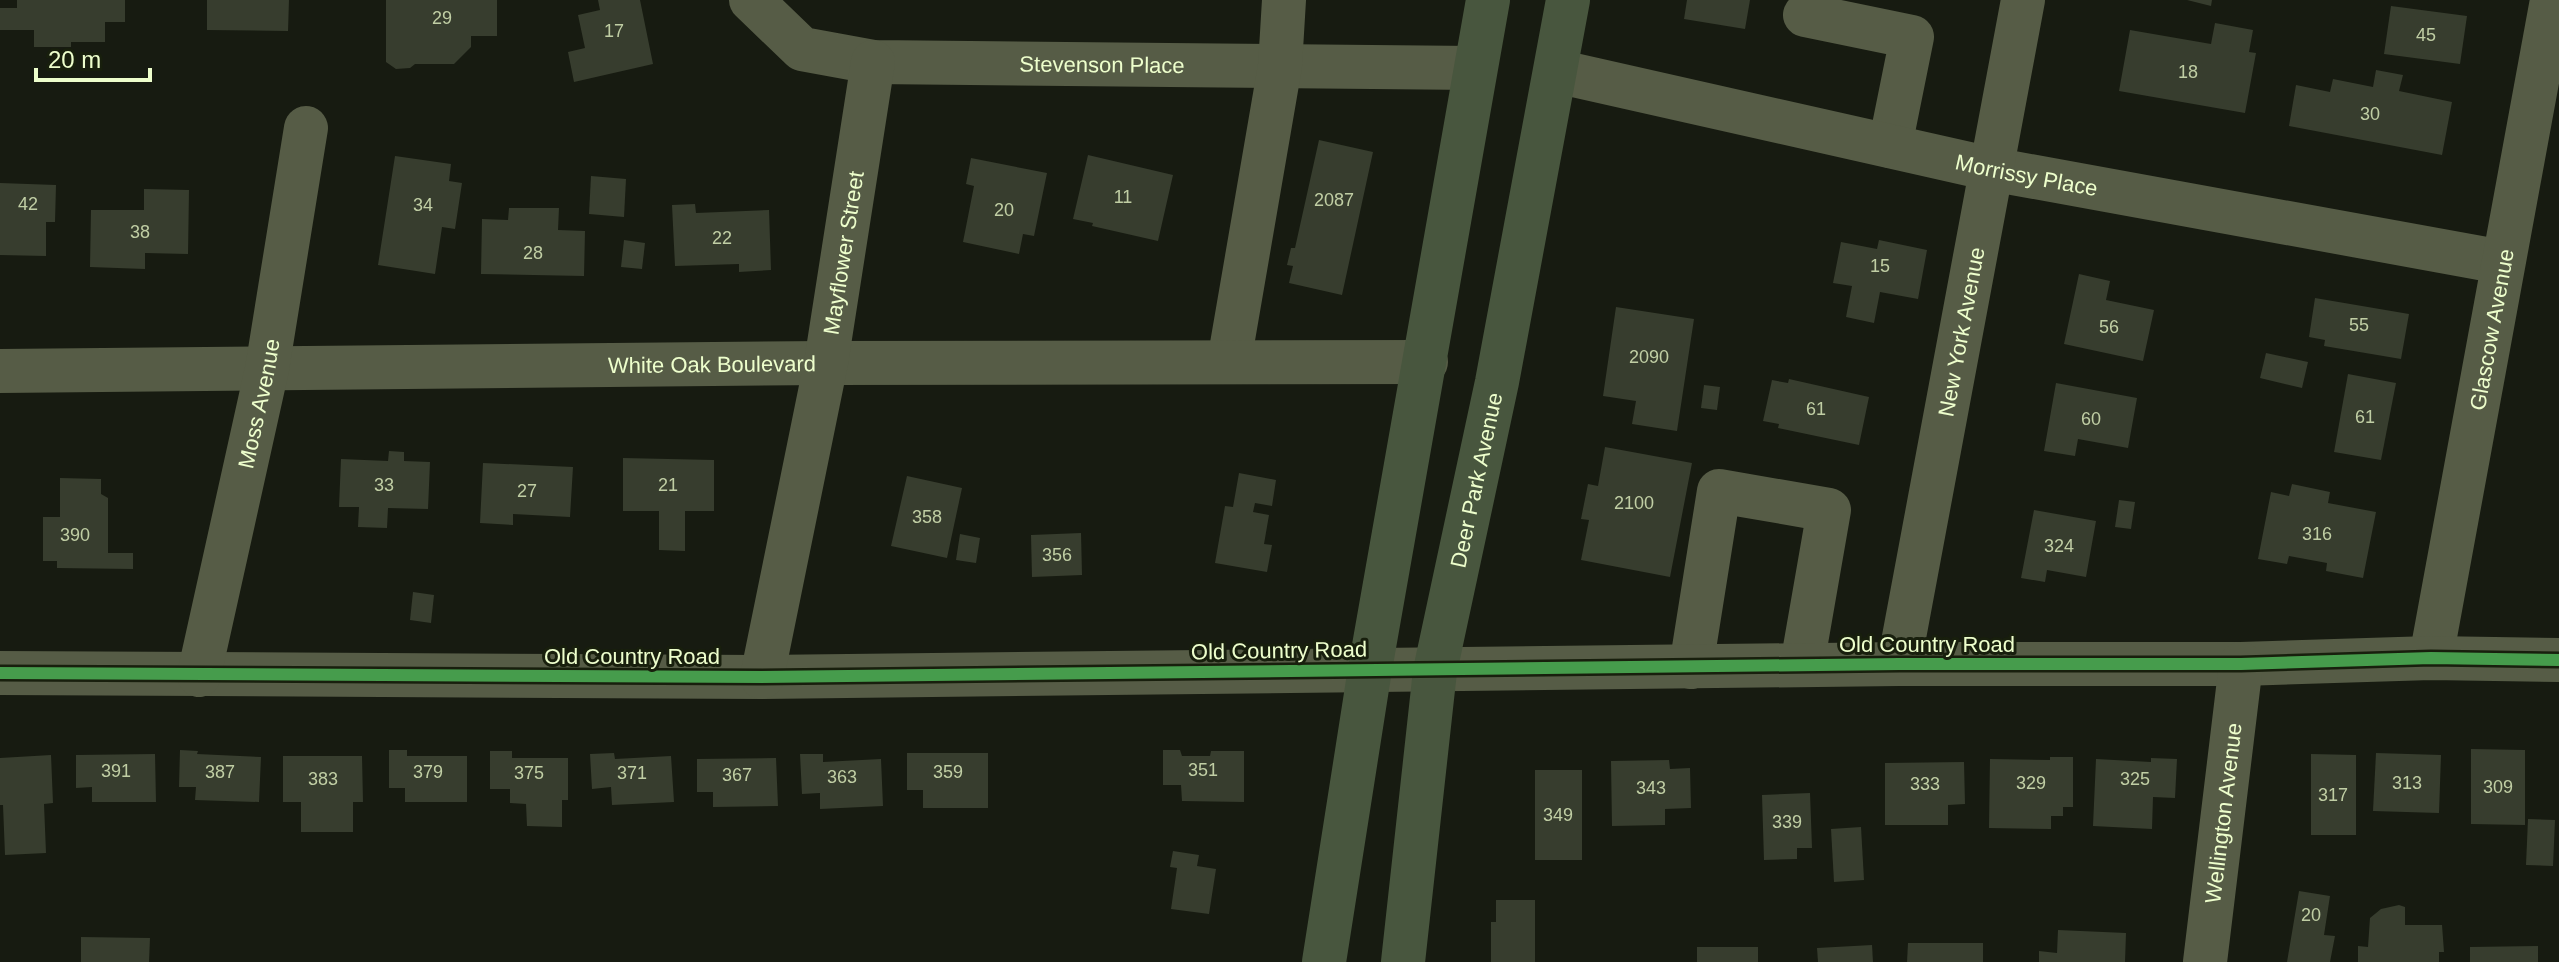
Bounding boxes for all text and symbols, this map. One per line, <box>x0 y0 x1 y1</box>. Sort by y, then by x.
house number: 29 <box>432 8 452 28</box>
house number: 17 <box>604 21 624 41</box>
house number: 45 <box>2416 25 2436 45</box>
scale bar <box>36 32 150 82</box>
text: 20 m <box>48 46 101 73</box>
street label: Stevenson Place <box>1019 51 1185 78</box>
house number: 18 <box>2178 62 2198 82</box>
house number: 30 <box>2360 104 2380 124</box>
street label: Morrissy Place <box>1953 149 2100 201</box>
street label: Mayflower Street <box>819 169 869 336</box>
house number: 11 <box>1114 187 1132 207</box>
house number: 2087 <box>1314 190 1354 210</box>
house number: 42 <box>18 194 38 214</box>
house number: 34 <box>413 195 433 215</box>
house number: 20 <box>994 200 1014 220</box>
house number: 38 <box>130 222 150 242</box>
house number: 22 <box>712 228 732 248</box>
house number: 28 <box>523 243 543 263</box>
street label: New York Avenue <box>1933 245 1990 419</box>
street label: Glascow Avenue <box>2465 247 2519 412</box>
house number: 15 <box>1870 256 1890 276</box>
house number: 55 <box>2349 315 2369 335</box>
house number: 56 <box>2099 317 2119 337</box>
street label: Moss Avenue <box>233 337 285 471</box>
house number: 2090 <box>1629 347 1669 367</box>
street label: White Oak Boulevard <box>608 351 816 378</box>
street label: Deer Park Avenue <box>1446 390 1507 570</box>
house number: 61 <box>1806 399 1826 419</box>
house number: 61 <box>2355 407 2375 427</box>
house number: 60 <box>2081 409 2101 429</box>
house number: 33 <box>374 475 394 495</box>
house number: 21 <box>658 475 678 495</box>
house number: 27 <box>517 481 537 501</box>
house number: 2100 <box>1614 493 1654 513</box>
house number: 358 <box>912 507 942 527</box>
house number: 316 <box>2302 524 2332 544</box>
house number: 390 <box>60 525 90 545</box>
house number: 324 <box>2044 536 2074 556</box>
house number: 356 <box>1042 545 1072 565</box>
street label: Old Country Road <box>1839 632 2015 657</box>
street label: Old Country Road <box>1191 636 1367 665</box>
street label: Old Country Road <box>544 644 720 669</box>
street label: Wellington Avenue <box>2200 721 2247 905</box>
house number: 351 <box>1188 760 1218 780</box>
house number: 391 <box>101 761 131 781</box>
house number: 387 <box>205 762 235 782</box>
house number: 379 <box>413 762 443 782</box>
house number: 359 <box>933 762 963 782</box>
house number: 375 <box>514 763 544 783</box>
house number: 371 <box>617 763 647 783</box>
house number: 367 <box>722 765 752 785</box>
house number: 363 <box>827 767 857 787</box>
house number: 383 <box>308 769 338 789</box>
house number: 325 <box>2120 769 2150 789</box>
house number: 329 <box>2016 773 2046 793</box>
house number: 313 <box>2392 773 2422 793</box>
house number: 333 <box>1910 774 1940 794</box>
house number: 309 <box>2483 777 2513 797</box>
house number: 343 <box>1636 778 1666 798</box>
house number: 317 <box>2318 785 2348 805</box>
house number: 349 <box>1543 805 1573 825</box>
house number: 339 <box>1772 812 1802 832</box>
house number: 20 <box>2301 905 2321 925</box>

